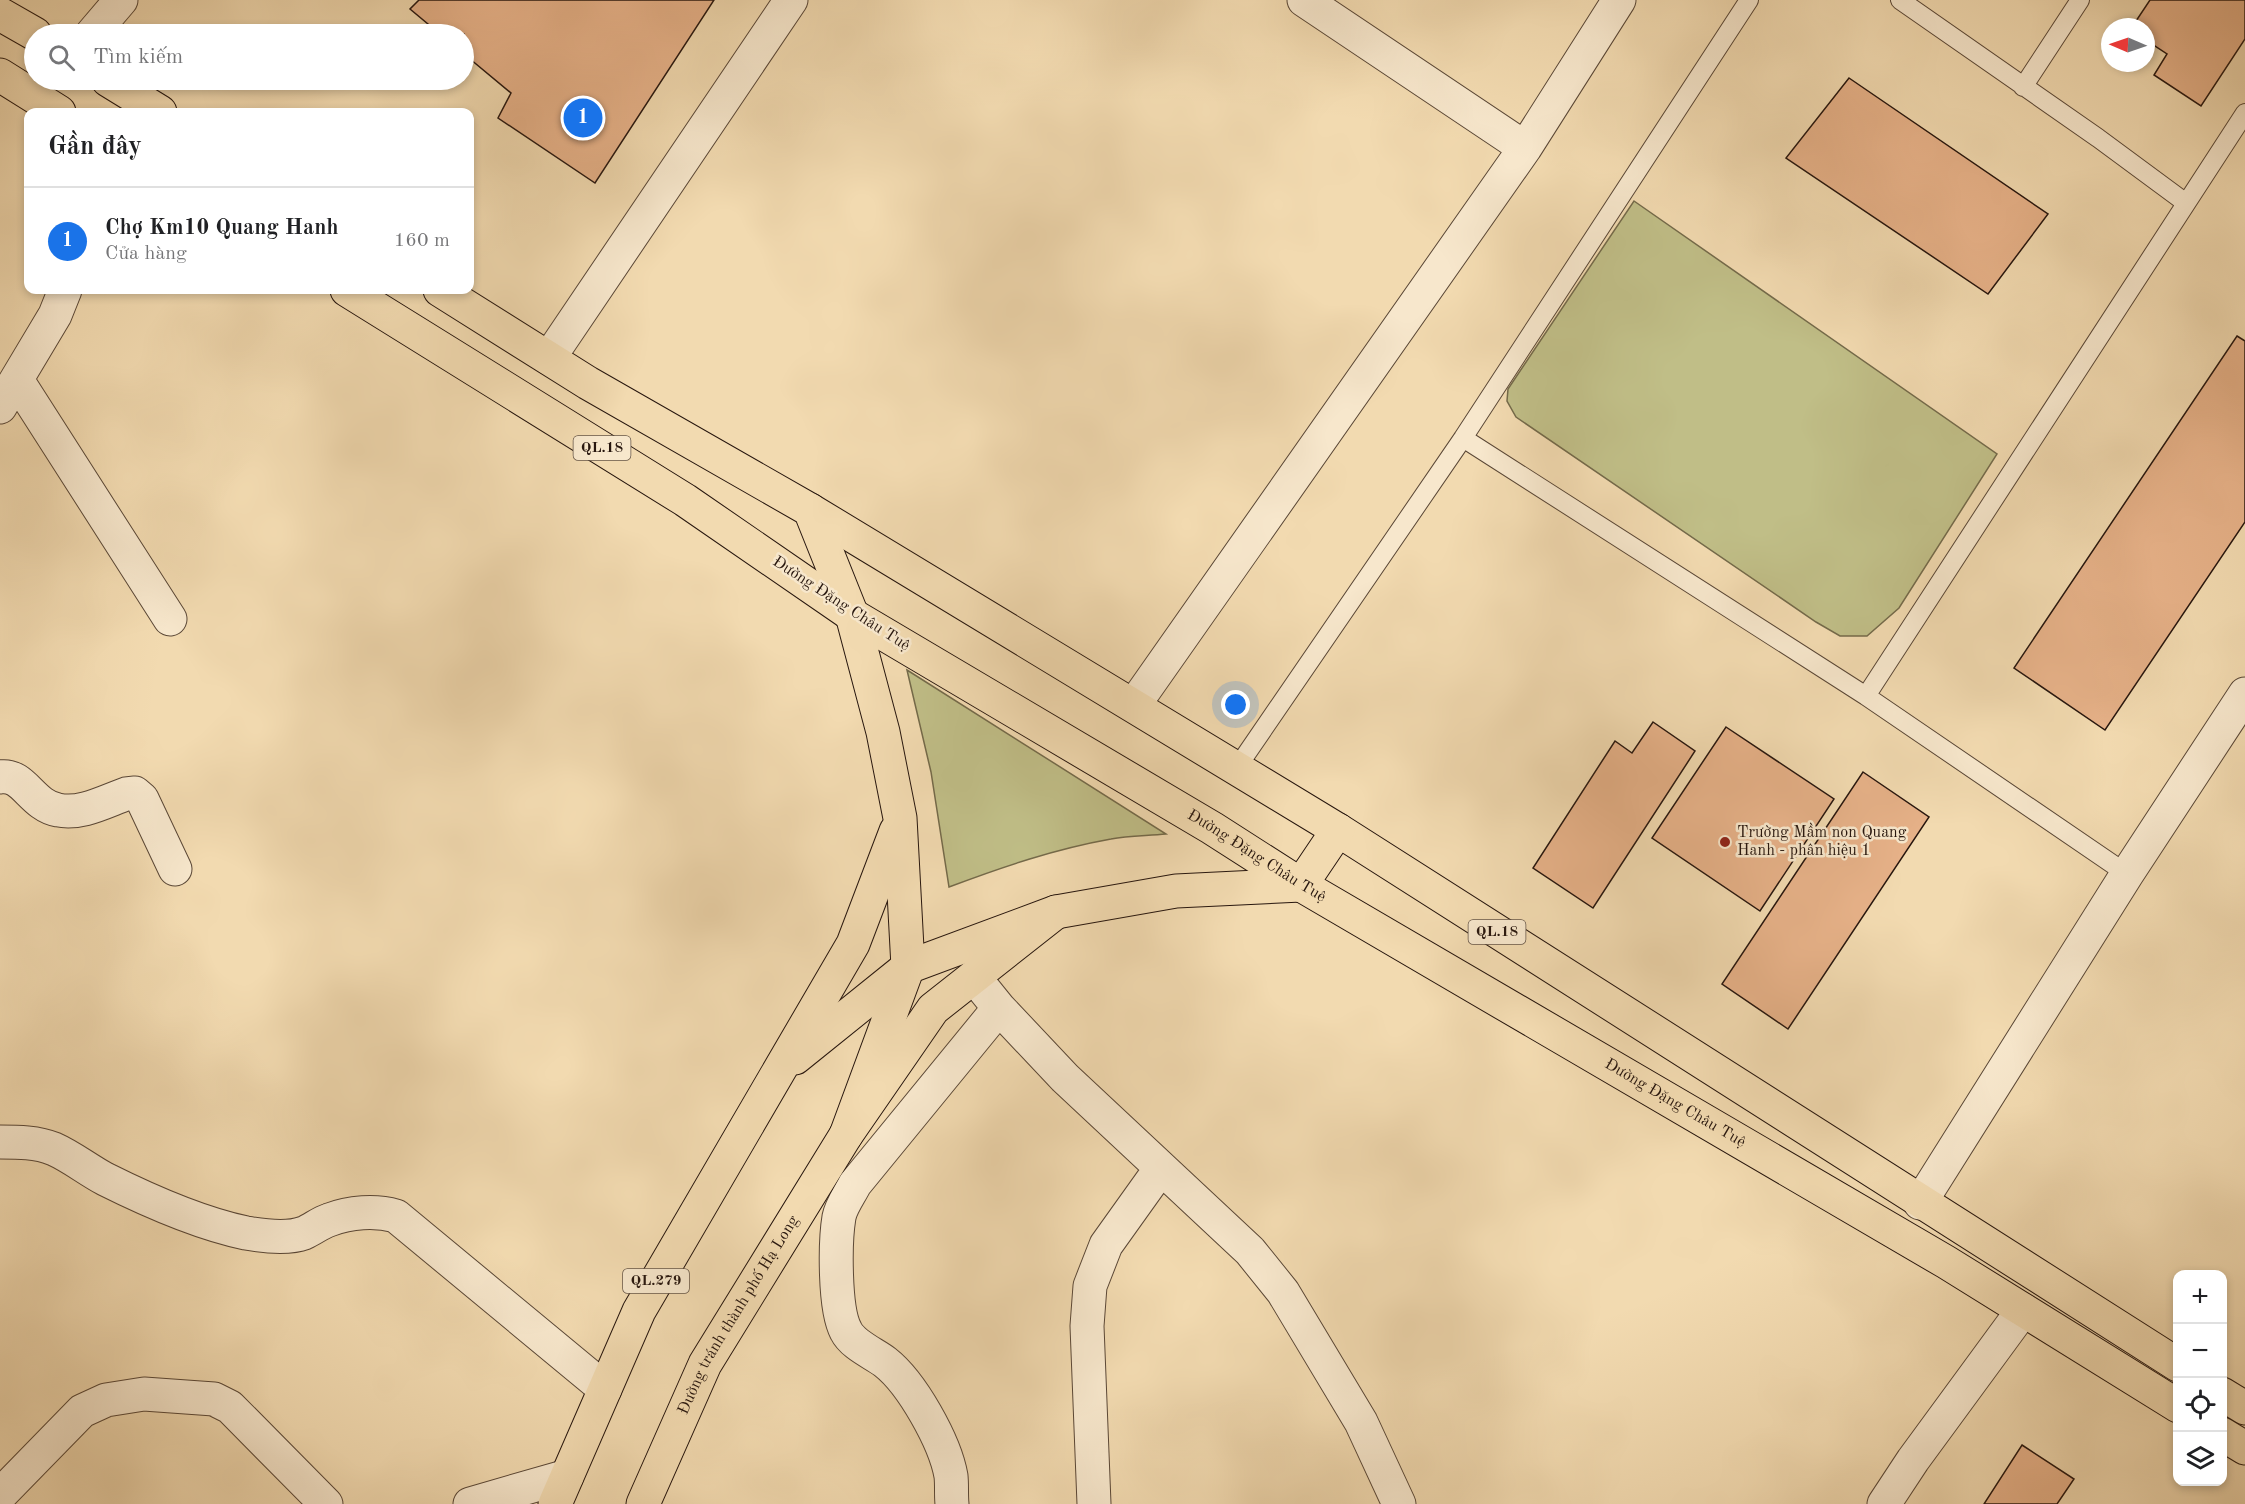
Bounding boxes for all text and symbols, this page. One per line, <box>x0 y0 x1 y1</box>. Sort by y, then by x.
north arrow <box>2101 18 2155 72</box>
search box <box>24 24 474 90</box>
icon: search <box>45 41 78 74</box>
text: Tìm kiếm <box>93 46 183 68</box>
pin: 1 <box>564 96 602 140</box>
text: Gần đây <box>48 134 142 160</box>
text: Chợ Km10 Quang Hanh <box>105 217 339 239</box>
text: 1 <box>62 231 73 251</box>
text: 160 m <box>394 231 450 251</box>
text: Cửa hàng <box>105 244 187 264</box>
road number: QL.18 <box>574 436 630 460</box>
street label: Đường Đặng Châu Tuệ <box>769 554 913 654</box>
your location <box>1221 690 1250 719</box>
street label: Đường Đặng Châu Tuệ <box>1184 807 1328 906</box>
place label: Trường Mầm non Quang Hanh - phân hiệu 1 <box>1737 822 1907 859</box>
marker: Trường Mầm non Quang Hanh - phân hiệu 1 <box>1718 835 1732 849</box>
road number: QL.18 <box>1468 920 1526 944</box>
street label: Đường Đặng Châu Tuệ <box>1602 1056 1748 1151</box>
street label: Đường tránh thành phố Hạ Long <box>676 1213 802 1417</box>
road number: QL.279 <box>623 1269 689 1293</box>
map controls <box>2173 1270 2227 1486</box>
button: + <box>2173 1270 2227 1324</box>
button: − <box>2173 1324 2227 1378</box>
button: locate <box>2173 1378 2227 1432</box>
button: layers <box>2173 1432 2227 1486</box>

